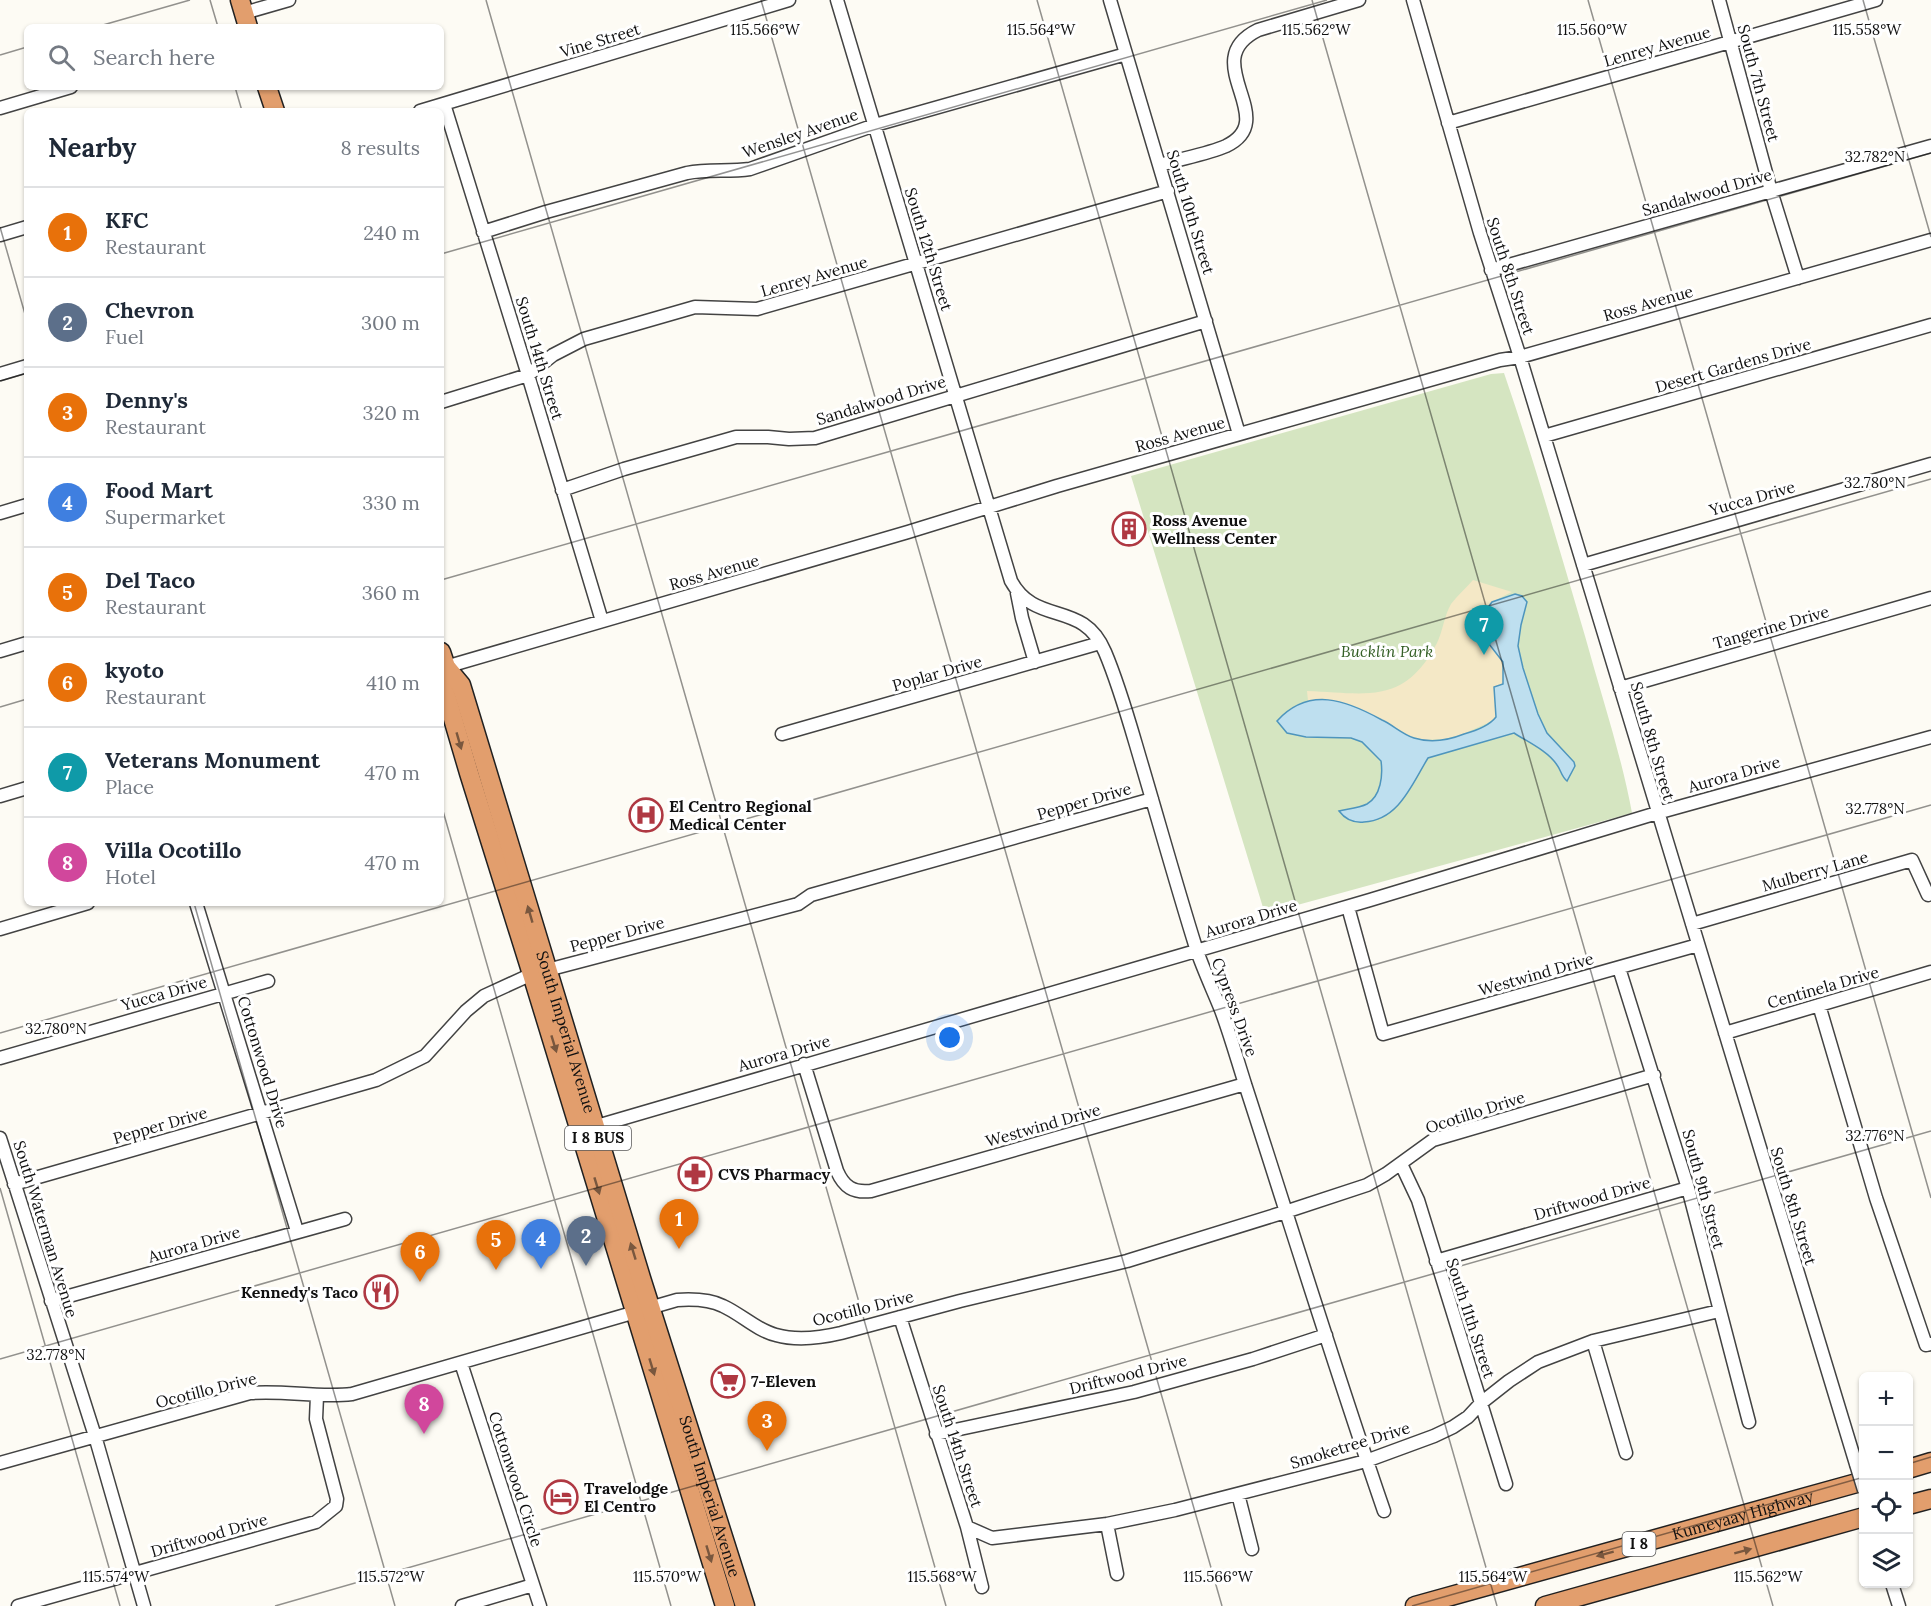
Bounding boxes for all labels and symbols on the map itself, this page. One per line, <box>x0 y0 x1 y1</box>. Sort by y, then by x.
street label: Vine Street <box>557 18 643 62</box>
text: 115.566°W <box>730 20 801 39</box>
text: 115.564°W <box>1007 20 1076 39</box>
text: 115.562°W <box>1282 20 1351 39</box>
text: 115.560°W <box>1557 20 1628 39</box>
text: 115.558°W <box>1833 20 1902 39</box>
street label: Lenrey Avenue <box>1601 21 1713 71</box>
street label: South 7th Street <box>1734 22 1784 145</box>
street label: Wensley Avenue <box>740 104 861 162</box>
street label: South 10th Street <box>1163 147 1220 277</box>
text: 32.782°N <box>1845 147 1905 166</box>
street label: Sandalwood Drive <box>1640 164 1775 220</box>
street label: South 12th Street <box>901 185 957 314</box>
street label: South 8th Street <box>1483 215 1540 338</box>
street label: Lenrey Avenue <box>758 251 870 301</box>
street label: Ross Avenue <box>1601 281 1696 325</box>
street label: South 14th Street <box>512 294 568 423</box>
street label: Desert Gardens Drive <box>1653 333 1813 397</box>
street label: Sandalwood Drive <box>814 371 948 429</box>
street label: Ross Avenue <box>1133 412 1228 456</box>
text: 32.780°N <box>1844 473 1906 492</box>
street label: Yucca Drive <box>1706 476 1798 520</box>
place label: Ross Avenue Wellness Center <box>1152 510 1277 548</box>
building icon: Ross Avenue Wellness Center <box>1111 511 1147 547</box>
street label: Ross Avenue <box>667 550 762 594</box>
street label: Tangerine Drive <box>1711 601 1831 653</box>
pin: 7 <box>1464 606 1504 655</box>
park label: Bucklin Park <box>1341 641 1433 661</box>
street label: Poplar Drive <box>890 651 984 695</box>
street label: South 8th Street <box>1627 679 1680 803</box>
one-way arrow <box>455 732 464 750</box>
street label: Aurora Drive <box>1685 751 1783 797</box>
street label: Pepper Drive <box>1035 778 1134 824</box>
place label: El Centro Regional Medical Center <box>669 796 812 834</box>
hospital icon: El Centro Regional Medical Center <box>628 797 664 833</box>
text: 32.778°N <box>1845 799 1905 818</box>
street label: Mulberry Lane <box>1760 846 1871 896</box>
street label: Aurora Drive <box>1202 894 1300 942</box>
one-way arrow <box>525 905 534 923</box>
street label: Pepper Drive <box>567 912 667 956</box>
street label: South Imperial Avenue <box>532 948 600 1116</box>
street label: Westwind Drive <box>1476 948 1596 1000</box>
street label: Cypress Drive <box>1208 955 1262 1059</box>
street label: Centinela Drive <box>1765 961 1881 1013</box>
street label: Yucca Drive <box>118 971 210 1015</box>
street label: Cottonwood Drive <box>233 994 293 1131</box>
text: 32.780°N <box>25 1019 87 1038</box>
your location <box>935 1023 964 1052</box>
street label: Aurora Drive <box>735 1030 833 1076</box>
one-way arrow <box>549 1035 559 1053</box>
street label: Ocotillo Drive <box>1423 1086 1528 1137</box>
street label: Westwind Drive <box>983 1099 1103 1151</box>
street label: Pepper Drive <box>111 1102 210 1148</box>
road number: I 8 BUS <box>565 1126 631 1150</box>
text: 32.776°N <box>1845 1126 1905 1145</box>
street label: South 9th Street <box>1678 1127 1730 1252</box>
street label: South Waterman Avenue <box>10 1138 83 1320</box>
street label: South 8th Street <box>1767 1145 1822 1268</box>
pharmacy icon: CVS Pharmacy <box>677 1156 713 1192</box>
place label: CVS Pharmacy <box>718 1164 830 1184</box>
street label: Driftwood Drive <box>1531 1172 1653 1224</box>
one-way arrow <box>593 1177 602 1195</box>
pin: 1 <box>660 1200 698 1249</box>
pin: 2 <box>566 1216 606 1266</box>
pin: 5 <box>476 1220 516 1270</box>
pin: 4 <box>522 1220 560 1269</box>
street label: Aurora Drive <box>145 1221 243 1267</box>
pin: 6 <box>400 1232 440 1282</box>
one-way arrow <box>628 1242 637 1260</box>
street label: South 11th Street <box>1442 1255 1500 1381</box>
restaurant icon: Kennedy's Taco <box>363 1274 399 1310</box>
place label: Kennedy's Taco <box>241 1282 358 1302</box>
street label: Ocotillo Drive <box>810 1286 916 1330</box>
text: 32.778°N <box>26 1345 86 1364</box>
street label: Driftwood Drive <box>1067 1350 1189 1398</box>
one-way arrow <box>648 1358 658 1376</box>
supermarket icon: 7-Eleven <box>710 1363 746 1399</box>
street label: Ocotillo Drive <box>153 1368 259 1412</box>
place label: 7-Eleven <box>751 1371 816 1391</box>
street label: South 14th Street <box>929 1382 988 1511</box>
pin: 8 <box>404 1384 444 1434</box>
pin: 3 <box>748 1402 786 1451</box>
street label: Cottonwood Circle <box>485 1409 547 1549</box>
street label: South Imperial Avenue <box>675 1413 745 1580</box>
street label: Smoketree Drive <box>1288 1417 1413 1473</box>
place label: Travelodge El Centro <box>584 1478 669 1516</box>
hotel icon: Travelodge El Centro <box>543 1479 579 1515</box>
street label: Kumeyaay Highway <box>1670 1486 1816 1544</box>
street label: Driftwood Drive <box>148 1509 270 1561</box>
road number: I 8 <box>1622 1532 1656 1556</box>
one-way arrow <box>705 1545 714 1563</box>
one-way arrow <box>1734 1545 1752 1555</box>
one-way arrow <box>1596 1550 1614 1559</box>
text: 115.574°W <box>83 1567 150 1586</box>
text: 115.572°W <box>358 1567 426 1586</box>
text: 115.570°W <box>633 1567 702 1586</box>
text: 115.568°W <box>907 1567 978 1586</box>
text: 115.566°W <box>1183 1567 1254 1586</box>
text: 115.564°W <box>1459 1567 1528 1586</box>
text: 115.562°W <box>1734 1567 1803 1586</box>

